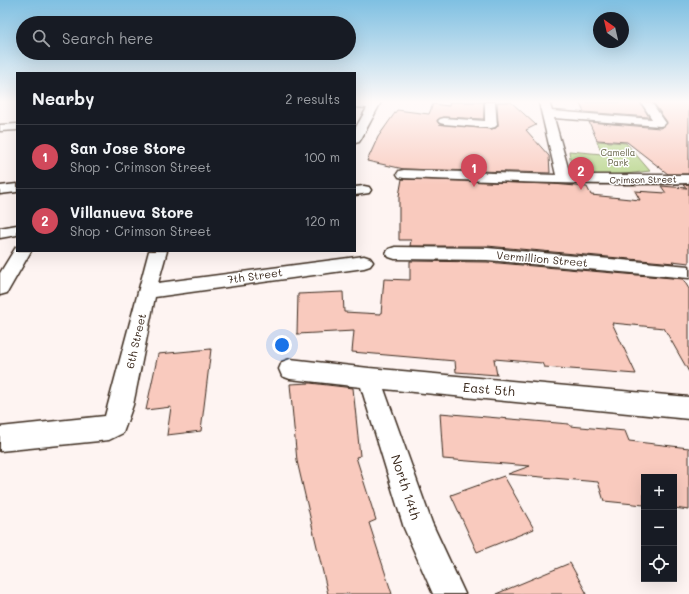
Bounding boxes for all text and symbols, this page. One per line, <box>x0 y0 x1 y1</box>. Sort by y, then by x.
north arrow <box>593 12 629 48</box>
search box <box>16 16 356 60</box>
icon: search <box>30 27 52 49</box>
text: Search here <box>62 28 153 48</box>
text: Nearby <box>32 87 94 109</box>
text: 2 results <box>285 90 340 107</box>
text: San Jose Store <box>70 138 185 158</box>
park label: Camella Park <box>601 147 636 168</box>
text: 1 <box>42 148 48 165</box>
text: 100 m <box>304 148 340 165</box>
pin: 1 <box>461 154 487 187</box>
pin: 2 <box>568 157 594 190</box>
text: Shop · Crimson Street <box>70 158 211 175</box>
street label: Crimson Street <box>609 173 677 186</box>
text: Villanueva Store <box>70 202 193 222</box>
text: 2 <box>41 212 49 229</box>
text: 120 m <box>304 212 340 229</box>
text: Shop · Crimson Street <box>70 222 211 239</box>
street label: Vermillion Street <box>496 247 588 270</box>
street label: 7th Street <box>226 264 284 287</box>
street label: 6th Street <box>122 312 149 370</box>
your location <box>272 335 292 355</box>
street label: East 5th <box>462 378 516 399</box>
street label: North 14th <box>388 452 425 522</box>
map controls <box>641 474 677 582</box>
button: + <box>641 474 677 510</box>
button: − <box>641 510 677 546</box>
button: locate <box>641 546 677 582</box>

